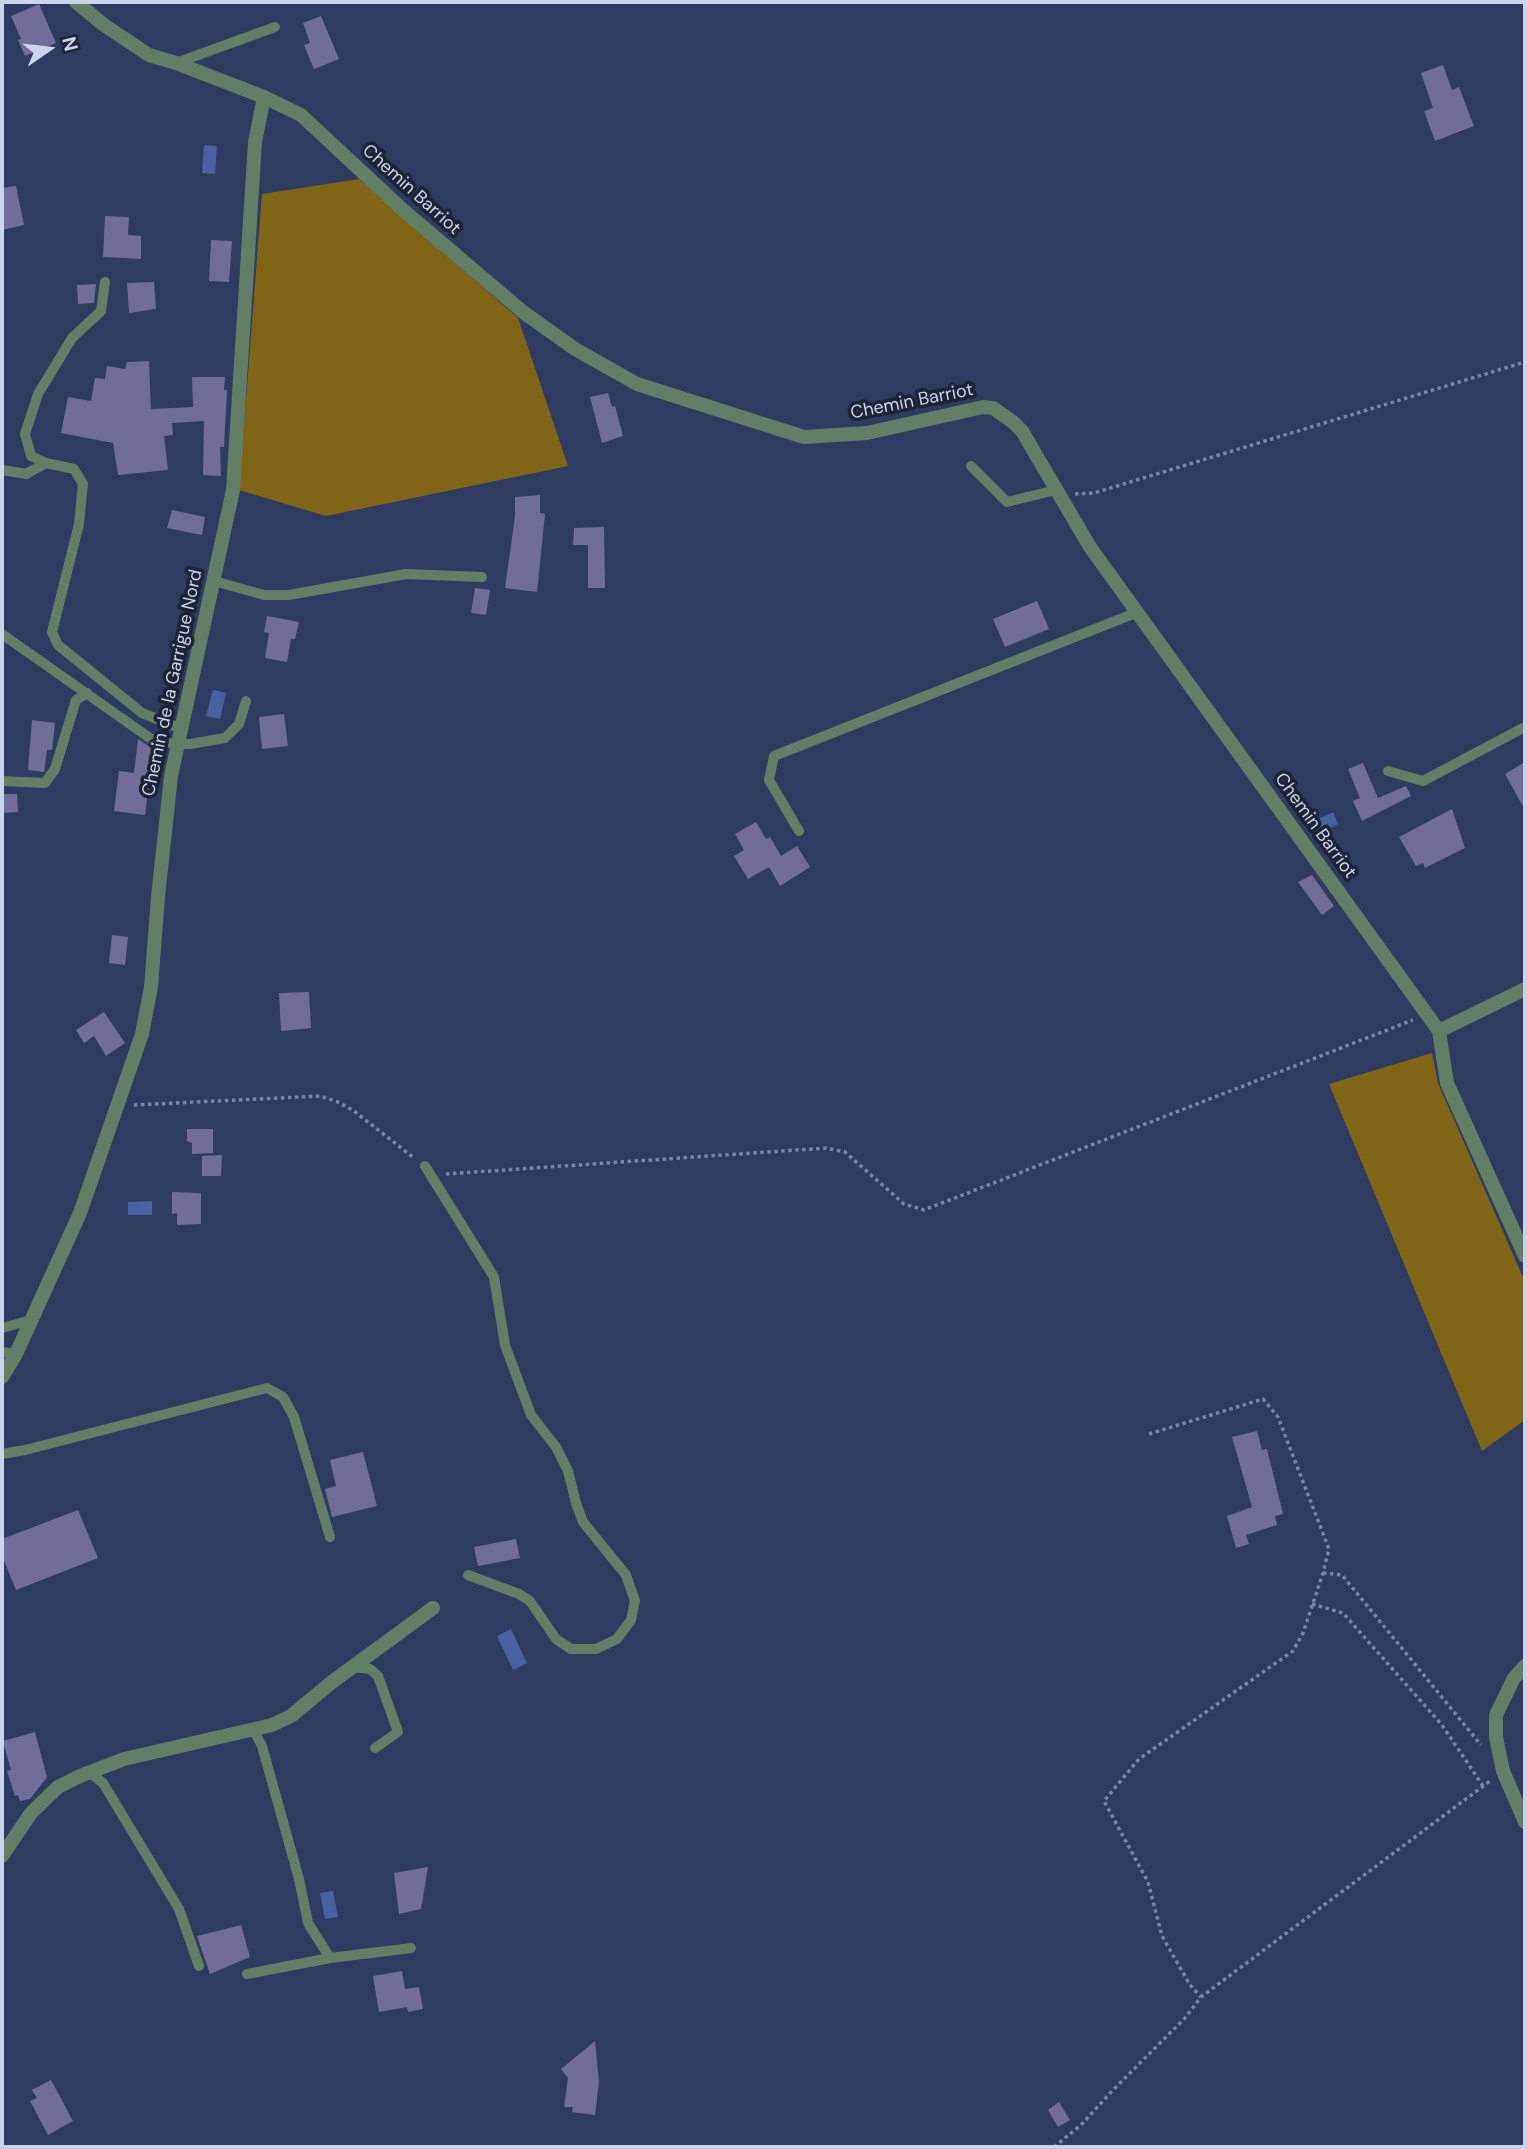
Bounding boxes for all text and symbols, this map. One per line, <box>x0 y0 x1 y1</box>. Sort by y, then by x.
north arrow <box>14 14 84 84</box>
text: N <box>56 34 84 54</box>
street label: Chemin Barriot <box>357 140 465 240</box>
street label: Chemin Barriot <box>849 380 975 424</box>
street label: Chemin de la Garrigue Nord <box>138 568 208 798</box>
street label: Chemin Barriot <box>1270 769 1360 883</box>

